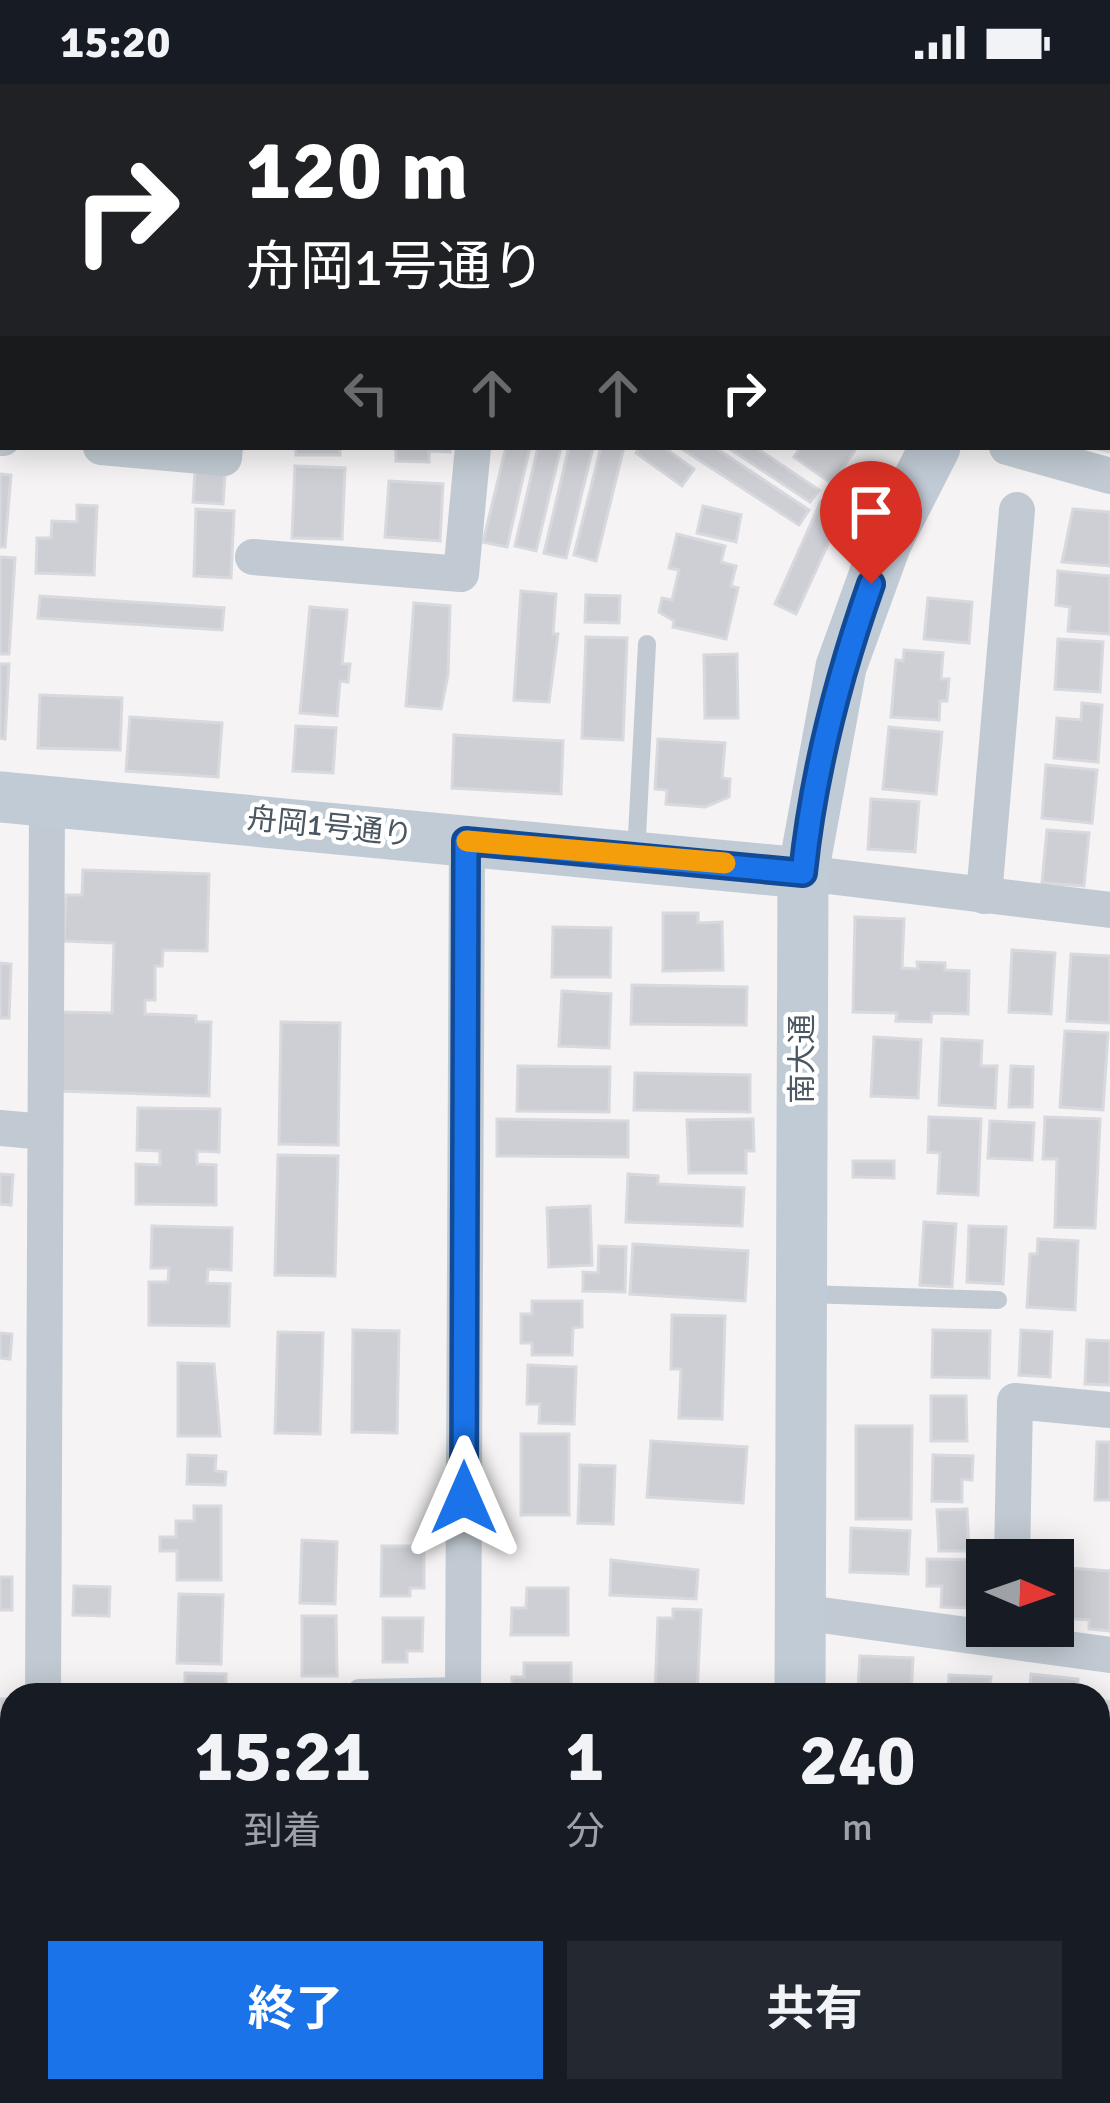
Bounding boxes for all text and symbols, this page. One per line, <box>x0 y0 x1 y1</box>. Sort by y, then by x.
text: 15:20 <box>60 15 170 70</box>
text: 120 m <box>246 119 468 223</box>
icon: right <box>48 132 204 288</box>
text: 舟岡1号通り <box>246 234 545 301</box>
icon: left <box>333 360 399 426</box>
icon: ahead <box>459 360 525 426</box>
icon: ahead <box>585 360 651 426</box>
icon: right <box>711 360 777 426</box>
pin <box>820 461 922 584</box>
icon: arrive <box>838 479 904 545</box>
street label: 舟岡1号通り <box>245 800 415 854</box>
street label: 南大通 <box>784 1014 821 1104</box>
position arrow <box>401 1435 527 1561</box>
north arrow <box>966 1539 1074 1647</box>
map controls <box>966 1539 1074 1647</box>
text: 15:21 <box>194 1712 371 1801</box>
text: 1 <box>566 1712 604 1801</box>
text: 240 <box>799 1716 916 1805</box>
text: m <box>842 1803 873 1851</box>
text: 到着 <box>244 1807 322 1855</box>
text: 分 <box>566 1807 605 1855</box>
button: 終了 <box>48 1941 543 2079</box>
button: 共有 <box>567 1941 1062 2079</box>

